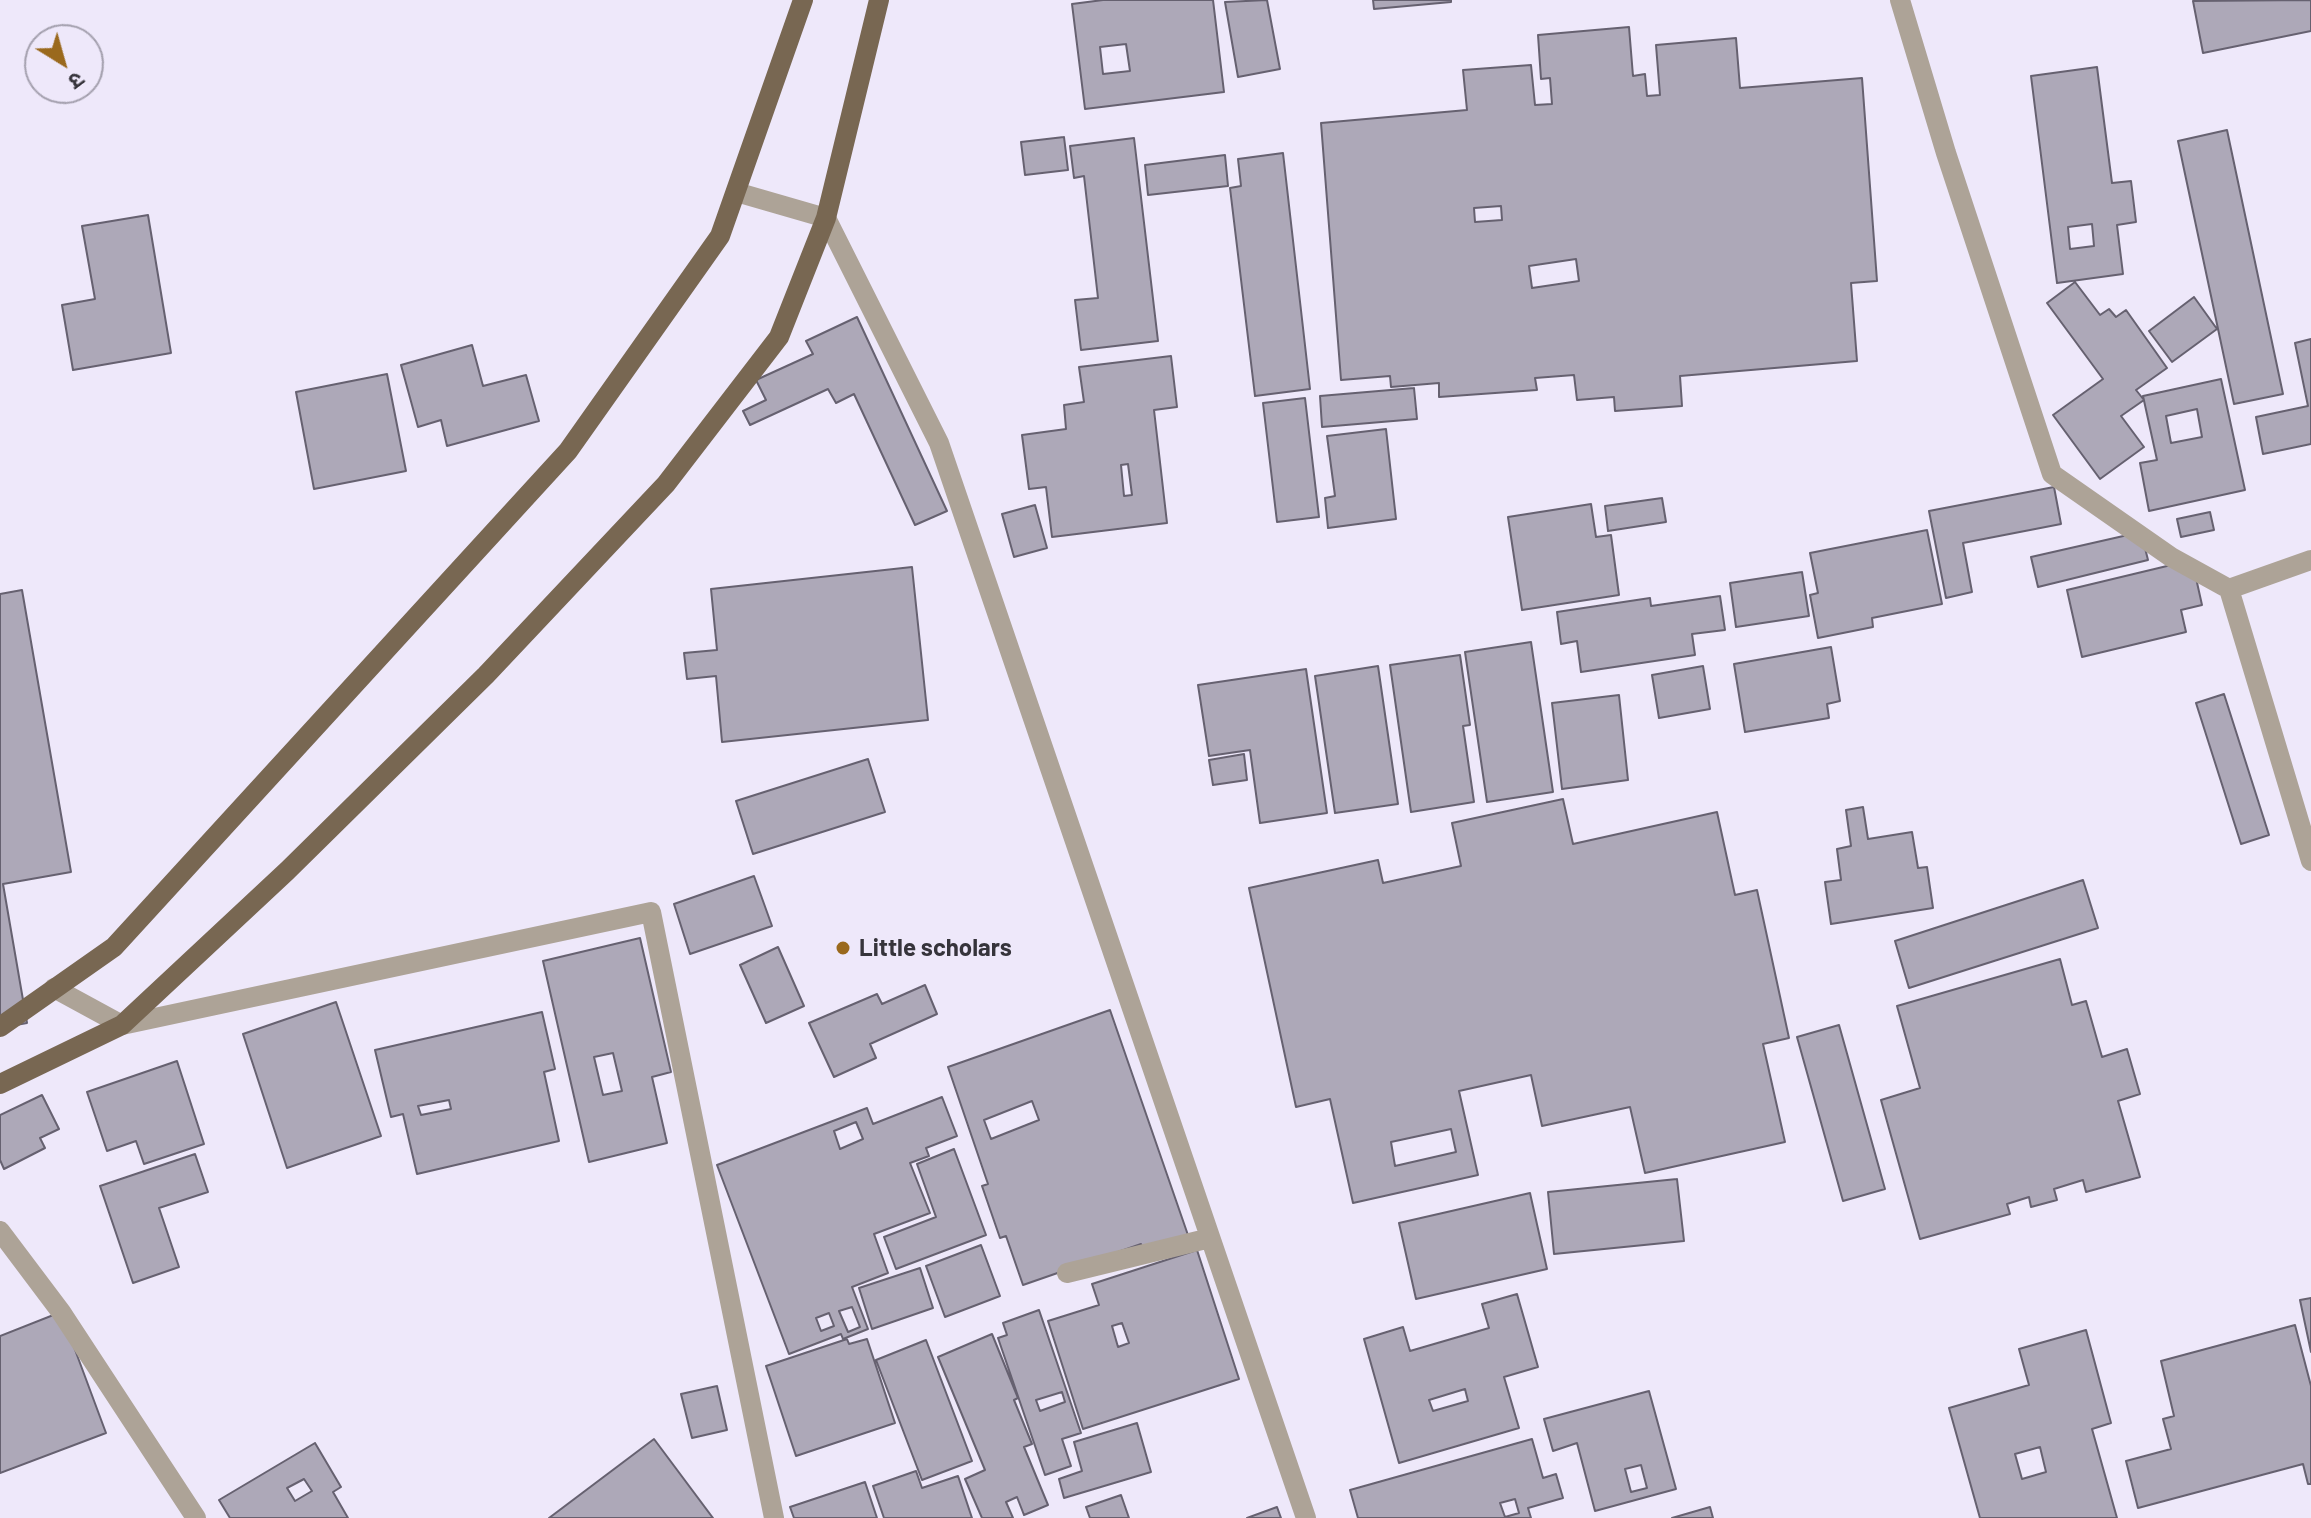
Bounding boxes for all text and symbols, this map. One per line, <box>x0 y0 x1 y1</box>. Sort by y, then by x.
north arrow <box>24 24 104 104</box>
text: उ <box>64 67 90 96</box>
place label: Little scholars <box>859 934 1012 962</box>
marker: Little scholars <box>834 939 852 957</box>

